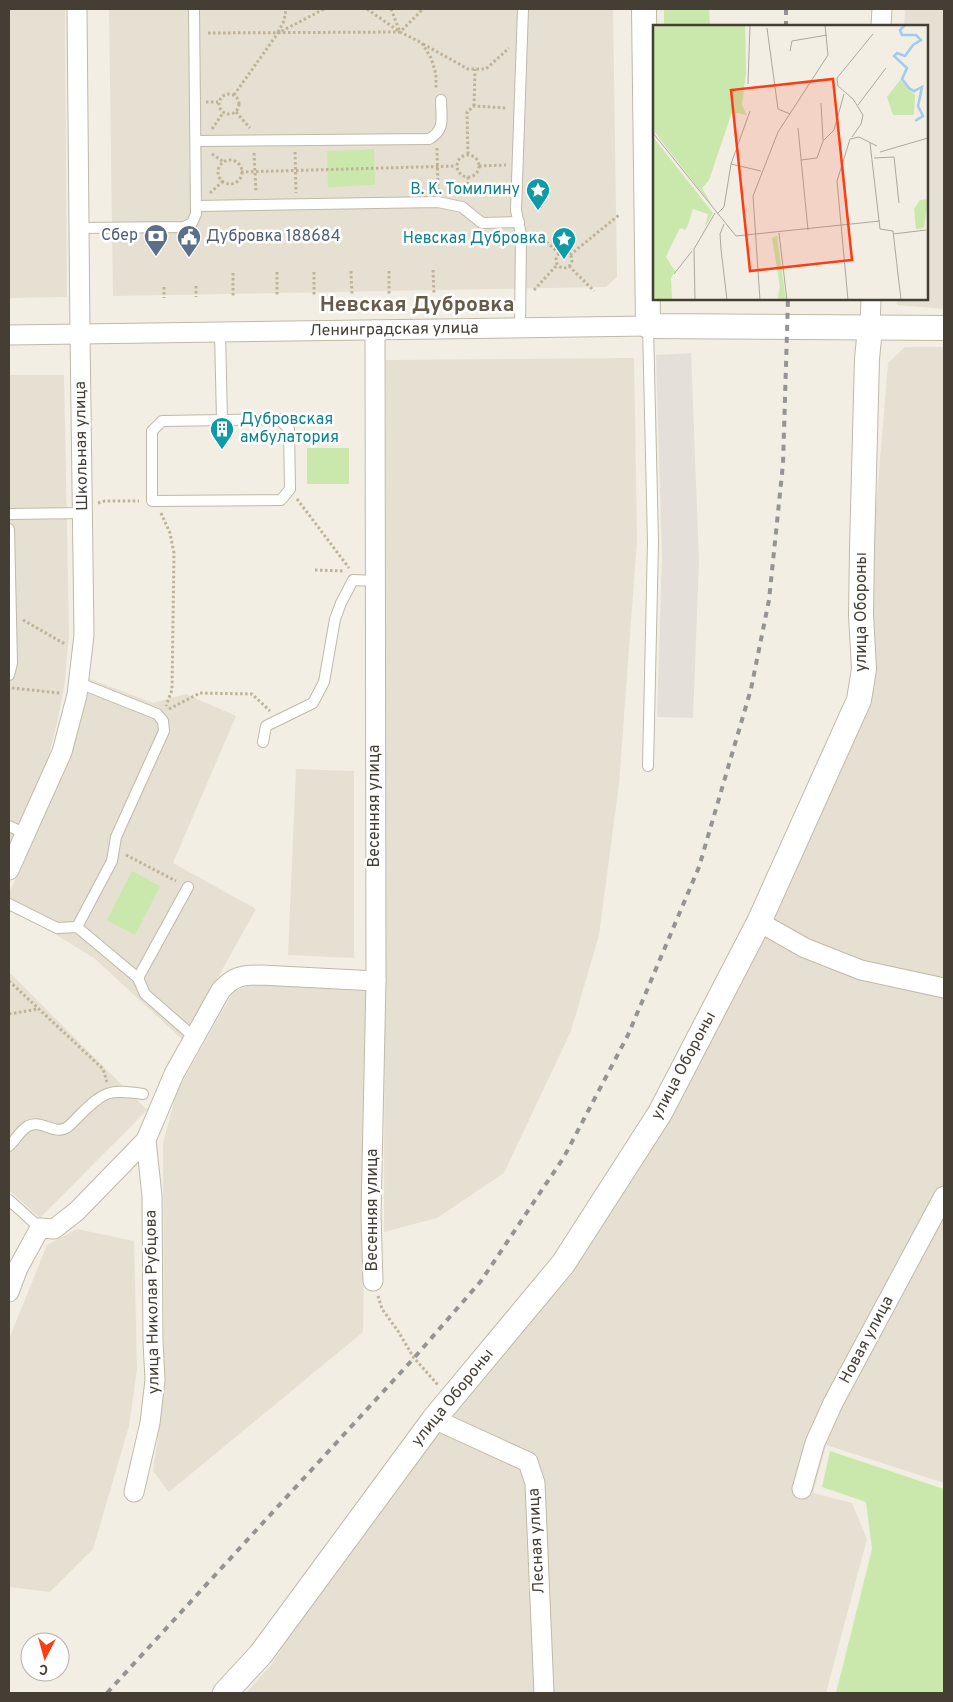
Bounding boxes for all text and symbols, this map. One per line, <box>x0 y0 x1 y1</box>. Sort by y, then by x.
inset map <box>653 25 928 300</box>
place icon: В. К. Томилину <box>525 177 551 211</box>
place label: В. К. Томилину <box>410 180 520 200</box>
bank icon: Сбер <box>143 223 169 257</box>
public building icon: Дубровка 188684 <box>176 224 202 258</box>
place label: Сбер <box>101 226 138 246</box>
place icon: Невская Дубровка <box>551 226 577 260</box>
place label: Дубровка 188684 <box>206 227 341 247</box>
place label: Невская Дубровка <box>403 229 546 249</box>
district label: Невская Дубровка <box>320 292 514 319</box>
street label: Ленинградская улица <box>309 319 479 341</box>
street label: Школьная улица <box>71 381 93 511</box>
place label: Дубровская амбулатория <box>240 410 339 448</box>
building icon: Дубровская амбулатория <box>209 416 235 450</box>
street label: улица Обороны <box>852 552 872 672</box>
street label: Весенняя улица <box>365 745 385 867</box>
street label: улица Обороны <box>647 1008 721 1124</box>
street label: Весенняя улица <box>363 1149 383 1271</box>
street label: улица Николая Рубцова <box>141 1210 165 1394</box>
street label: Новая улица <box>836 1293 898 1387</box>
street label: улица Обороны <box>408 1345 498 1451</box>
street label: Лесная улица <box>524 1488 550 1594</box>
north arrow <box>20 1632 70 1682</box>
text: С <box>38 1660 49 1677</box>

